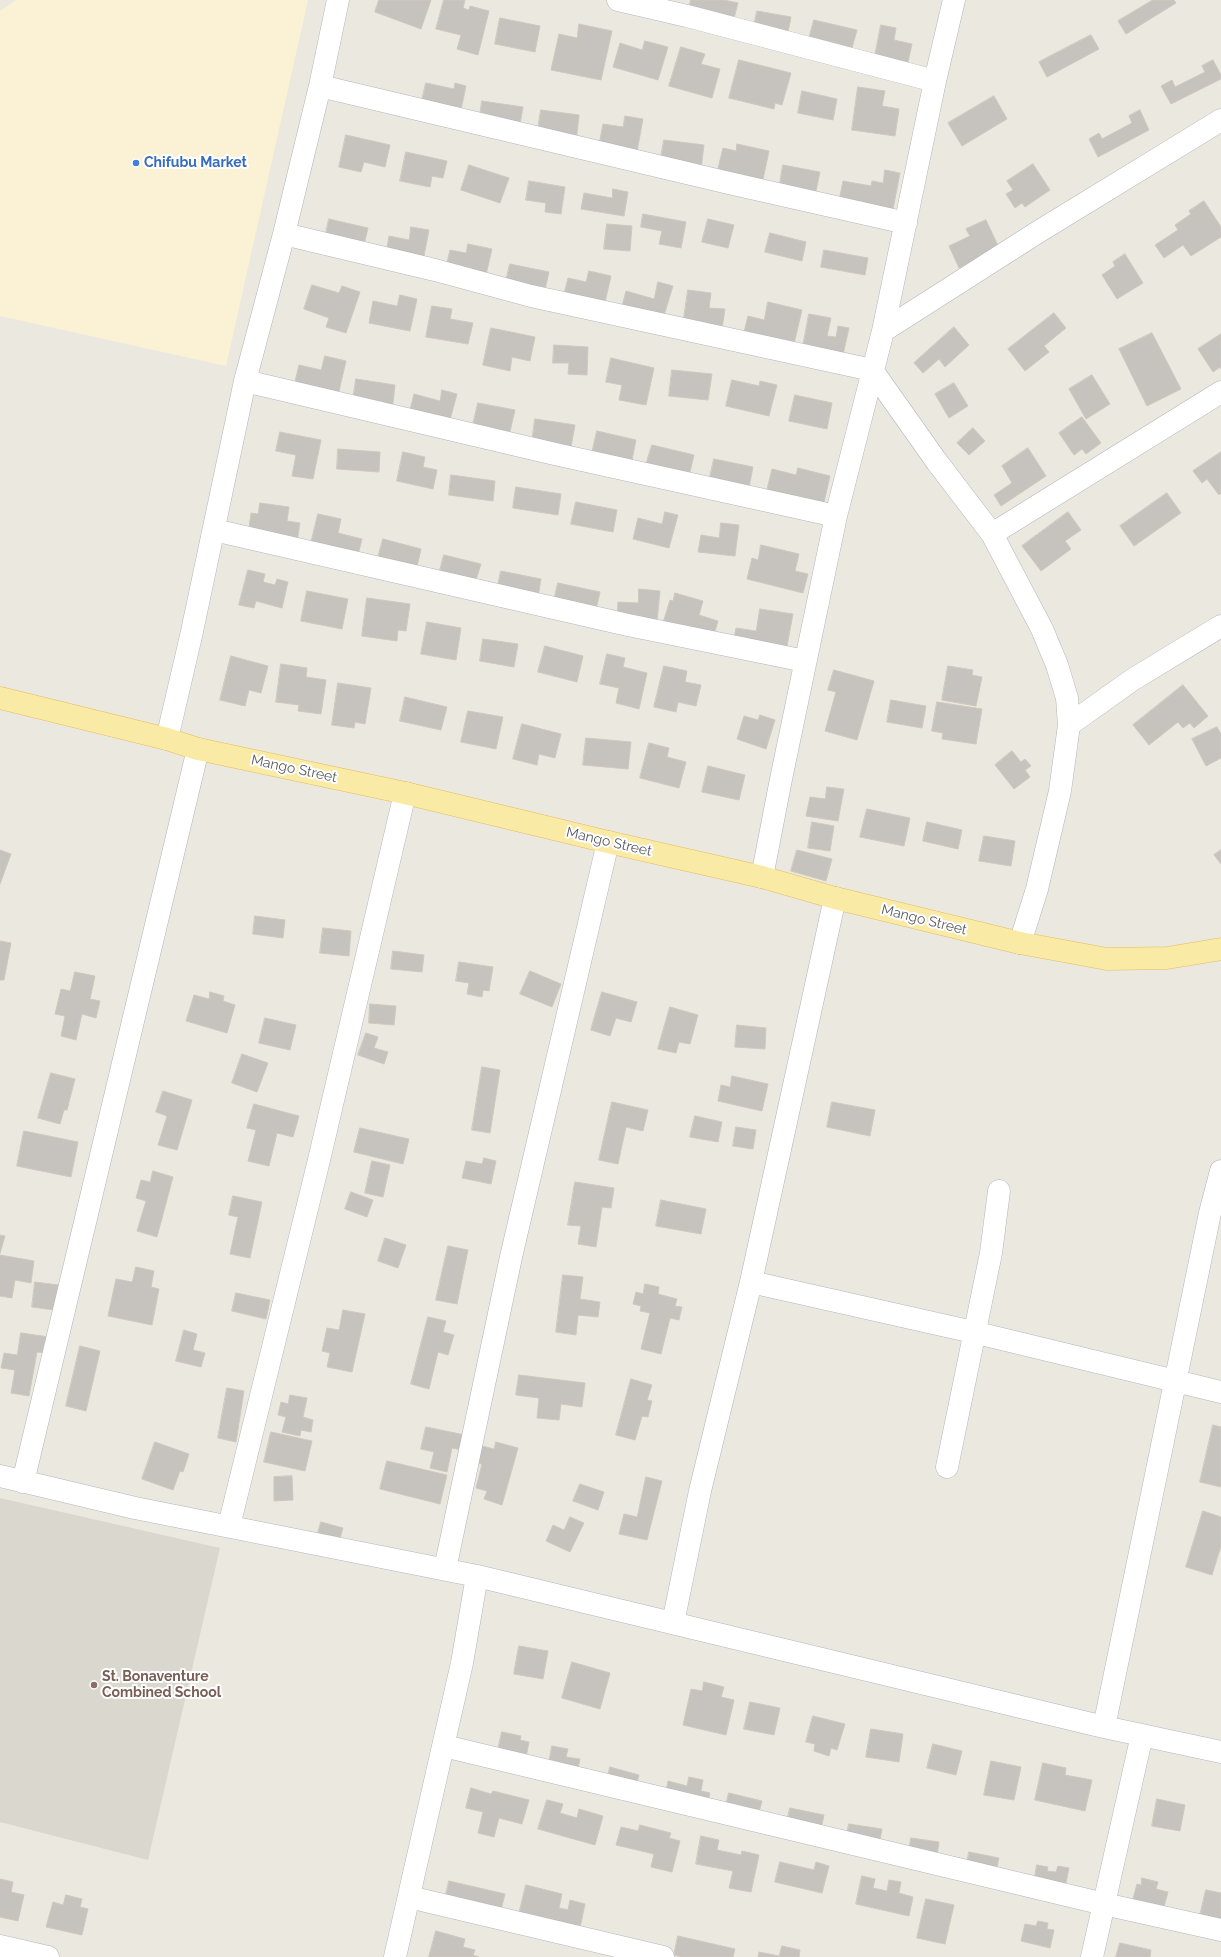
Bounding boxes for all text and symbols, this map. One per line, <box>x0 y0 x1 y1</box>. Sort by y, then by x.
place label: Chifubu Market <box>144 155 247 171</box>
marker: Chifubu Market <box>131 158 141 168</box>
street label: Mango Street <box>250 752 338 786</box>
street label: Mango Street <box>565 824 653 860</box>
street label: Mango Street <box>880 901 968 939</box>
place label: St. Bonaventure Combined School <box>102 1669 221 1702</box>
marker: St. Bonaventure Combined School <box>89 1680 99 1690</box>

